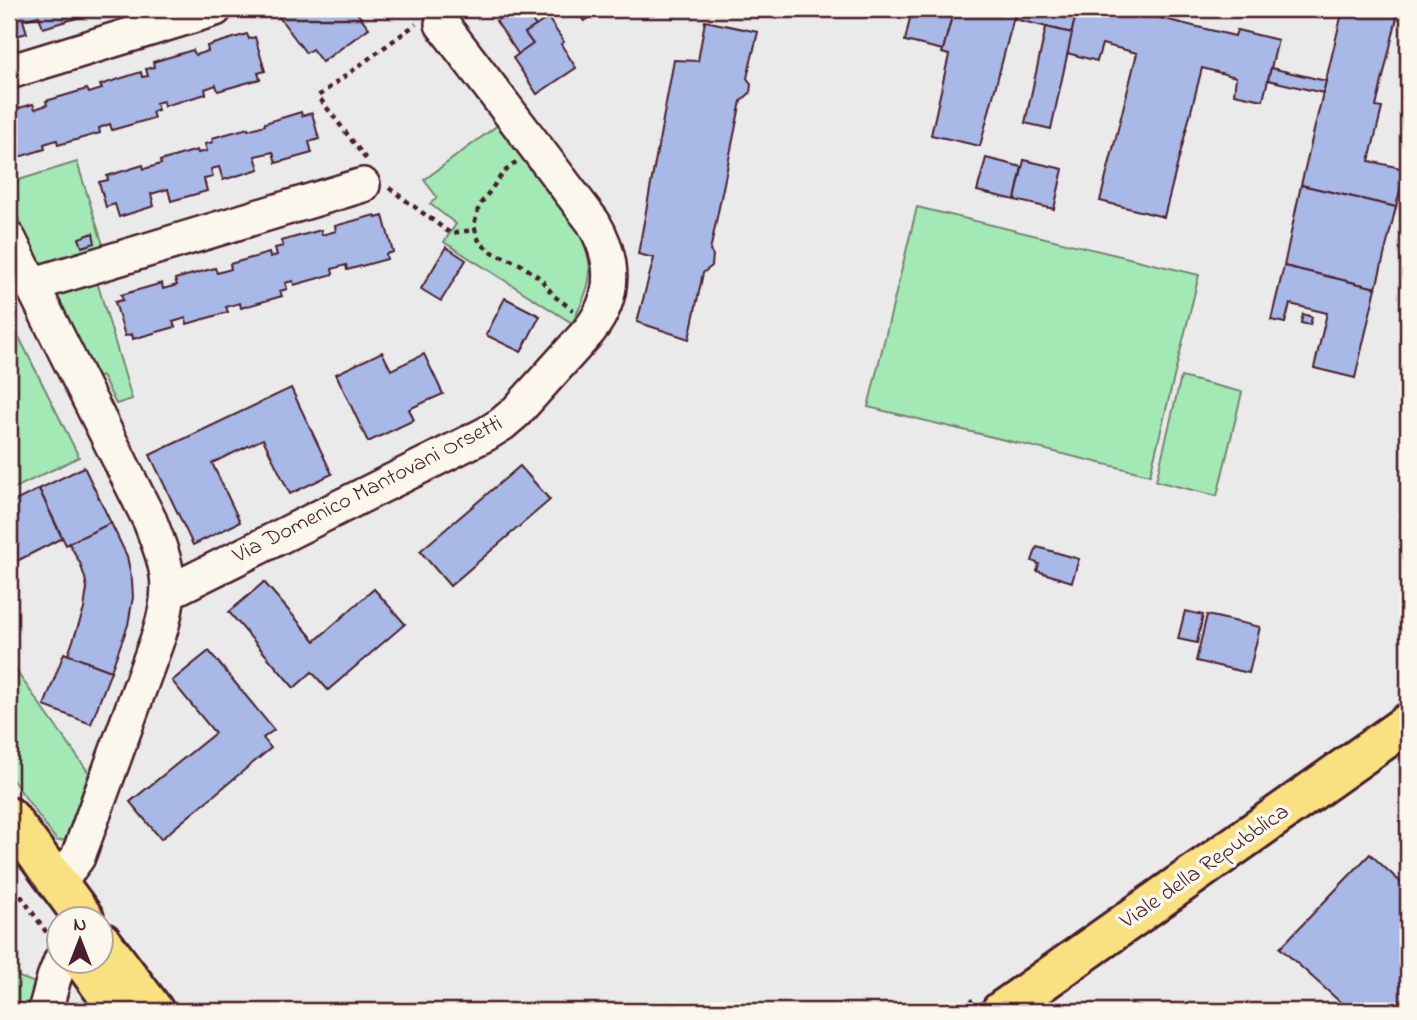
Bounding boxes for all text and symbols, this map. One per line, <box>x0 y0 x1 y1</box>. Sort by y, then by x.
street label: Via Domenico Mantovani Orsetti <box>227 408 508 573</box>
street label: Viale della Repubblica <box>1113 796 1296 938</box>
north arrow <box>46 904 116 974</box>
text: N <box>74 912 87 939</box>

